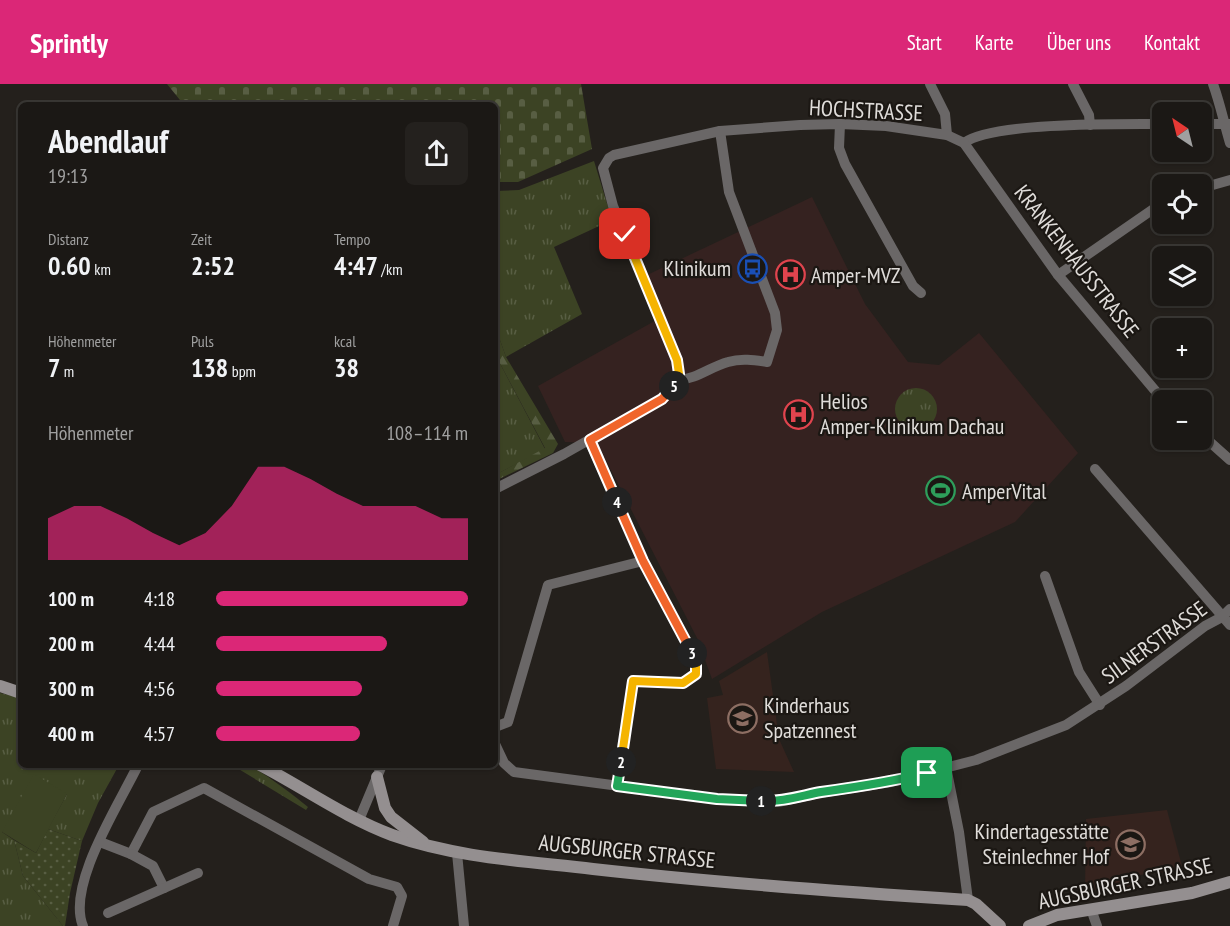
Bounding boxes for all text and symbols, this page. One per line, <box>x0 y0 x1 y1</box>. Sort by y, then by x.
text: Sprintly <box>30 24 108 61</box>
text: Start <box>907 29 942 56</box>
text: Karte <box>975 29 1014 56</box>
text: Über uns <box>1047 29 1111 56</box>
text: Kontakt <box>1144 29 1200 56</box>
street label: HOCHSTRASSE <box>808 93 924 127</box>
north arrow <box>1152 102 1212 162</box>
map controls <box>1152 102 1212 450</box>
text: Abendlauf <box>48 119 168 162</box>
button: share <box>405 122 468 185</box>
text: 19:13 <box>48 163 88 189</box>
button: locate <box>1152 174 1212 234</box>
street label: KRANKENHAUSSTRASSE <box>1009 179 1145 343</box>
pin <box>599 208 650 259</box>
icon: check <box>608 217 641 250</box>
text: Distanz <box>48 229 89 249</box>
text: Zeit <box>191 229 212 249</box>
text: Tempo <box>334 229 370 249</box>
button: layers <box>1152 246 1212 306</box>
text: 0.60 <box>48 249 91 282</box>
text: 2:52 <box>191 249 235 282</box>
text: 4:47 <box>334 249 378 282</box>
bus stop icon: Klinikum <box>736 252 768 284</box>
place label: Klinikum <box>663 254 731 282</box>
text: km <box>91 259 111 279</box>
text: /km <box>378 259 403 279</box>
hospital icon: Amper-MVZ <box>774 259 806 291</box>
place label: Amper-MVZ <box>811 261 901 289</box>
button: + <box>1152 318 1212 378</box>
text: Höhenmeter <box>48 331 116 351</box>
text: Puls <box>191 331 214 351</box>
text: kcal <box>334 331 356 351</box>
text: 7 <box>48 351 60 384</box>
text: 138 <box>191 351 228 384</box>
text: 38 <box>334 351 359 384</box>
text: m <box>60 361 74 381</box>
text: bpm <box>228 361 256 381</box>
pin: 5 <box>659 371 689 401</box>
text: 5 <box>670 376 678 396</box>
place label: Helios Amper-Klinikum Dachau <box>820 387 1004 440</box>
button: − <box>1152 390 1212 450</box>
hospital icon: Helios Amper-Klinikum Dachau <box>783 398 815 430</box>
text: Höhenmeter <box>48 420 134 446</box>
text: 108–114 m <box>386 420 468 446</box>
sports icon: AmperVital <box>925 475 957 507</box>
place label: AmperVital <box>962 477 1047 505</box>
pin: 4 <box>602 487 632 517</box>
text: 4 <box>613 492 621 512</box>
text: 100 m <box>48 586 94 612</box>
text: 4:18 <box>144 586 175 612</box>
street label: SILNERSTRASSE <box>1096 594 1212 690</box>
text: 200 m <box>48 631 94 657</box>
text: 4:44 <box>144 631 175 657</box>
pin: 3 <box>677 638 707 668</box>
text: 3 <box>688 643 696 663</box>
text: 300 m <box>48 676 94 702</box>
text: 4:56 <box>144 676 175 702</box>
place label: Kinderhaus Spatzennest <box>764 691 856 744</box>
school or university icon: Kinderhaus Spatzennest <box>727 702 759 734</box>
text: 400 m <box>48 721 94 747</box>
text: 4:57 <box>144 721 175 747</box>
pin: 2 <box>606 747 636 777</box>
pin <box>901 747 952 798</box>
text: 2 <box>617 752 625 772</box>
icon: arrive <box>910 756 943 789</box>
pin: 1 <box>746 786 776 816</box>
text: 1 <box>757 791 765 811</box>
place label: Kindertagesstätte Steinlechner Hof <box>974 817 1110 870</box>
street label: AUGSBURGER STRASSE <box>537 828 717 874</box>
school or university icon: Kindertagesstätte Steinlechner Hof <box>1114 828 1146 860</box>
street label: AUGSBURGER STRASSE <box>1035 851 1215 915</box>

